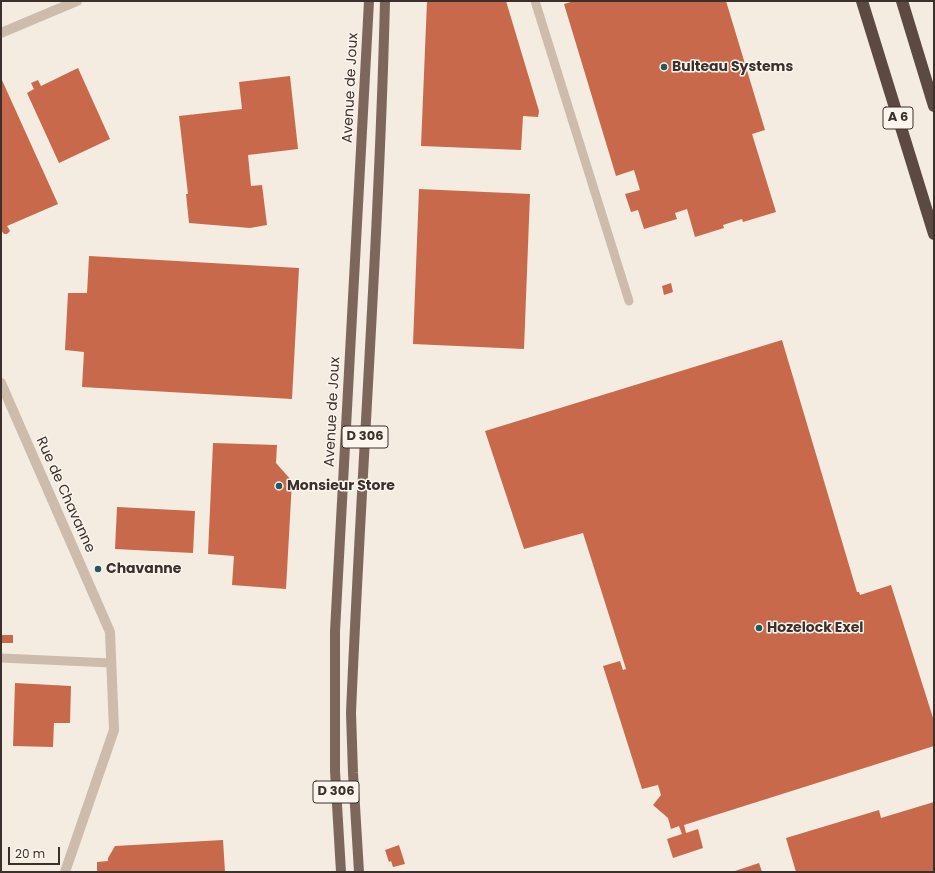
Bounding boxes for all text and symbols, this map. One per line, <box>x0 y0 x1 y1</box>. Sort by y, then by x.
street label: Avenue de Joux <box>340 33 362 143</box>
place label: Bulteau Systems <box>672 59 793 75</box>
marker: Bulteau Systems <box>659 62 669 72</box>
road number: A 6 <box>883 107 913 129</box>
street label: Avenue de Joux <box>322 357 344 467</box>
road number: D 306 <box>342 426 388 448</box>
street label: Rue de Chavanne <box>32 435 98 555</box>
place label: Monsieur Store <box>287 478 395 494</box>
marker: Monsieur Store <box>274 481 284 491</box>
place label: Chavanne <box>106 561 181 577</box>
marker: Chavanne <box>93 564 103 574</box>
place label: Hozelock Exel <box>767 620 863 636</box>
marker: Hozelock Exel <box>754 623 764 633</box>
road number: D 306 <box>313 781 359 803</box>
scale bar <box>10 839 62 865</box>
text: 20 m <box>15 845 45 862</box>

